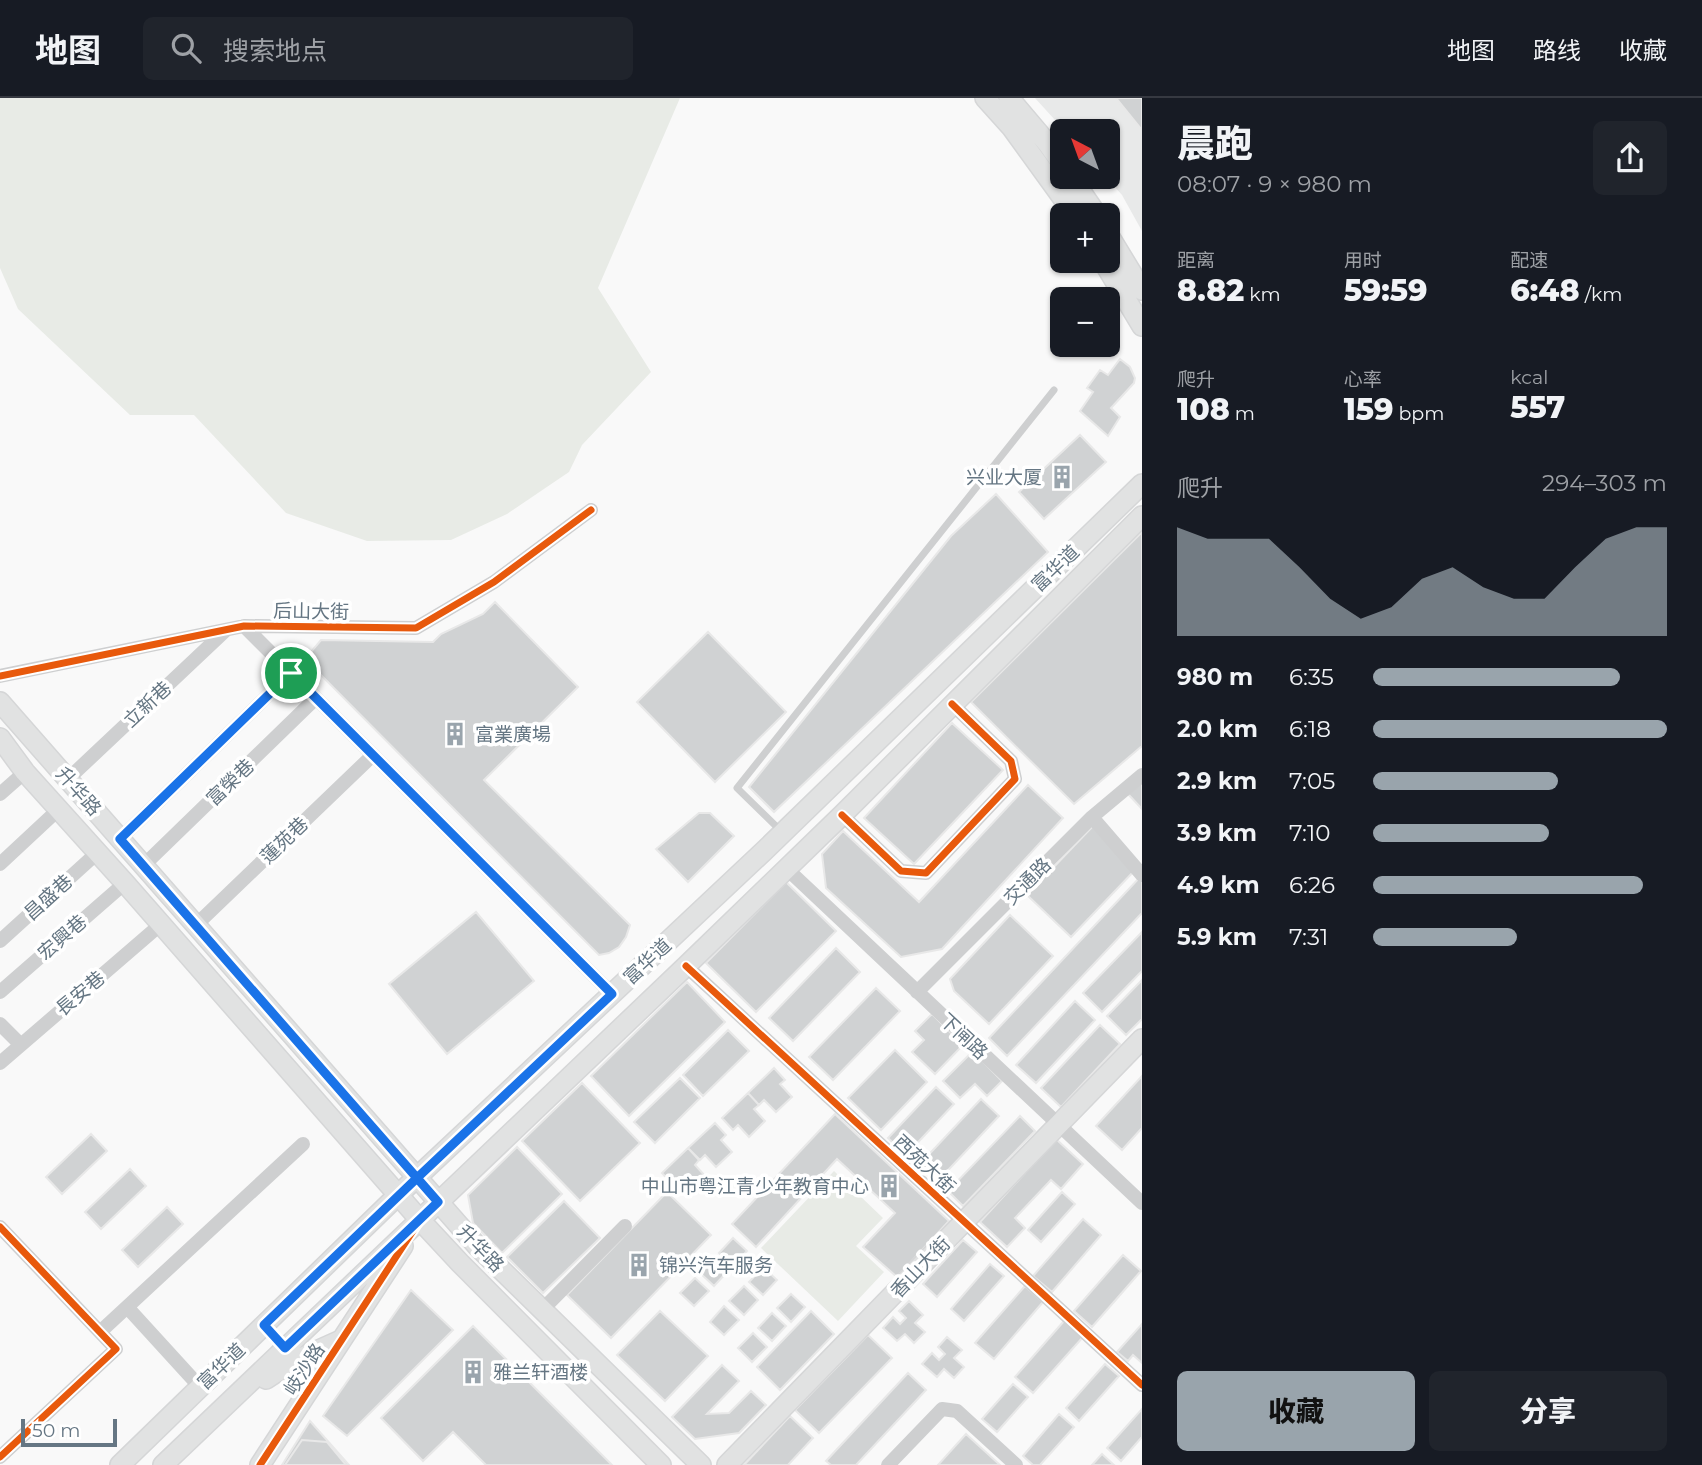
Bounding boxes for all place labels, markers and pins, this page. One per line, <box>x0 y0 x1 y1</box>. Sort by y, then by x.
building icon: 兴业大厦 <box>1048 463 1076 491</box>
place label: 兴业大厦 <box>966 466 1042 489</box>
pin <box>261 643 321 703</box>
building icon: 富業廣場 <box>441 720 469 748</box>
place label: 富業廣場 <box>475 723 551 746</box>
building icon: 中山市粤江青少年教育中心 <box>875 1172 903 1200</box>
place label: 中山市粤江青少年教育中心 <box>641 1175 869 1198</box>
building icon: 锦兴汽车服务 <box>625 1251 653 1279</box>
place label: 锦兴汽车服务 <box>659 1254 773 1277</box>
building icon: 雅兰轩酒楼 <box>459 1358 487 1386</box>
place label: 雅兰轩酒楼 <box>493 1361 588 1384</box>

